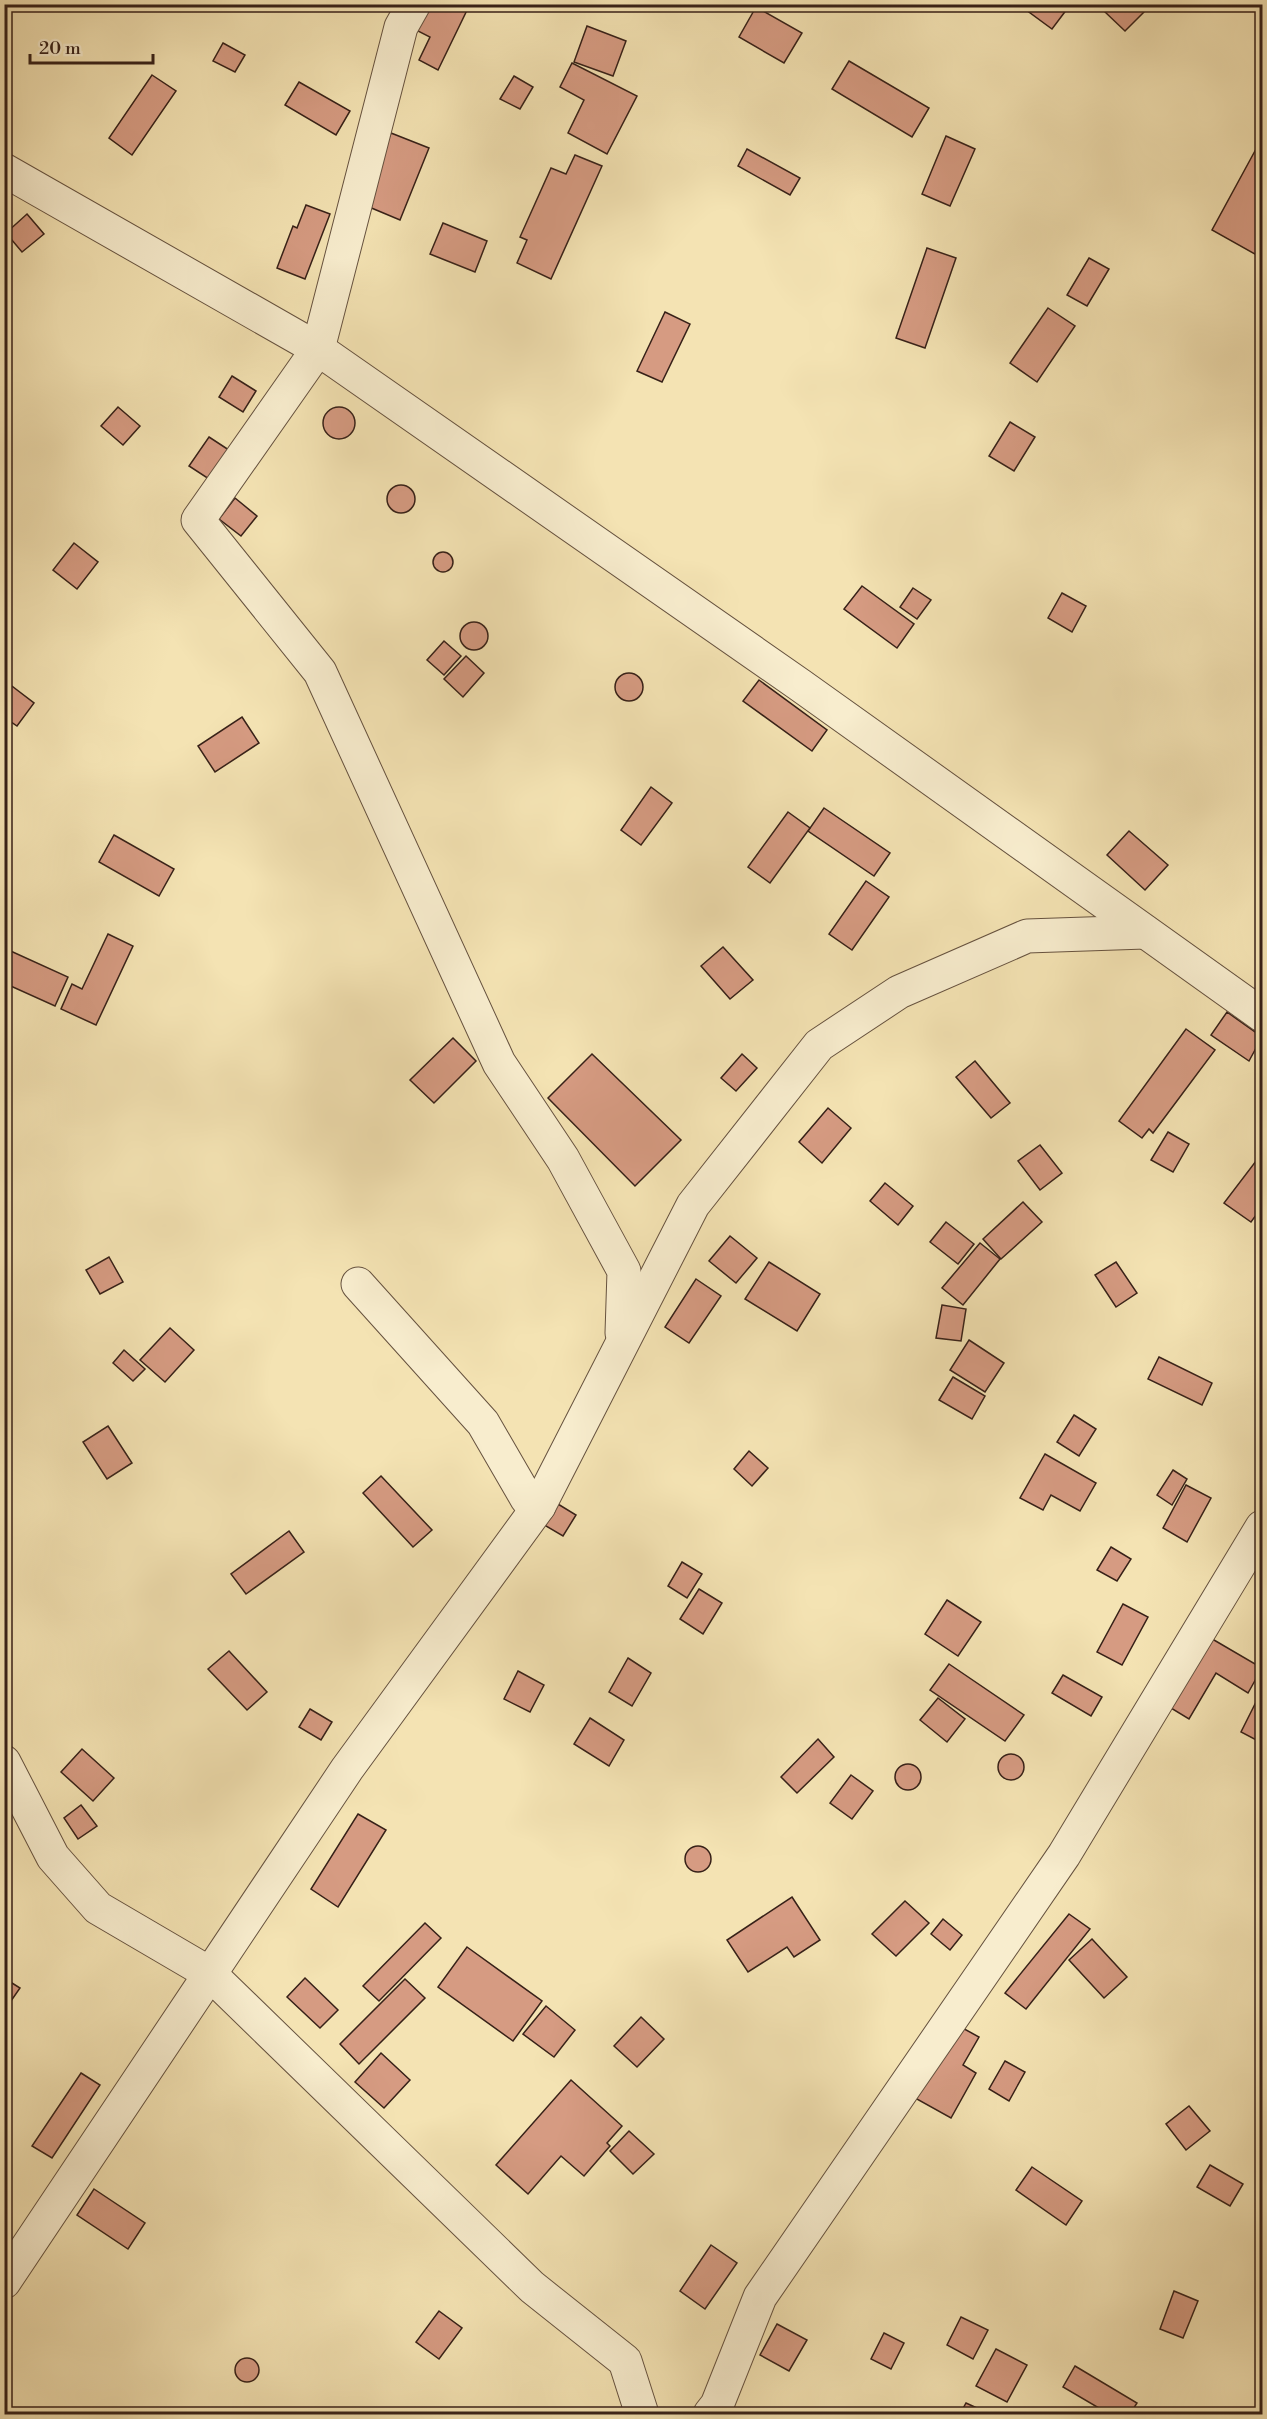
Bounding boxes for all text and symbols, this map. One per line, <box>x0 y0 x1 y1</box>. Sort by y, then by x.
scale bar <box>30 27 153 65</box>
text: 20 m <box>39 37 81 60</box>

